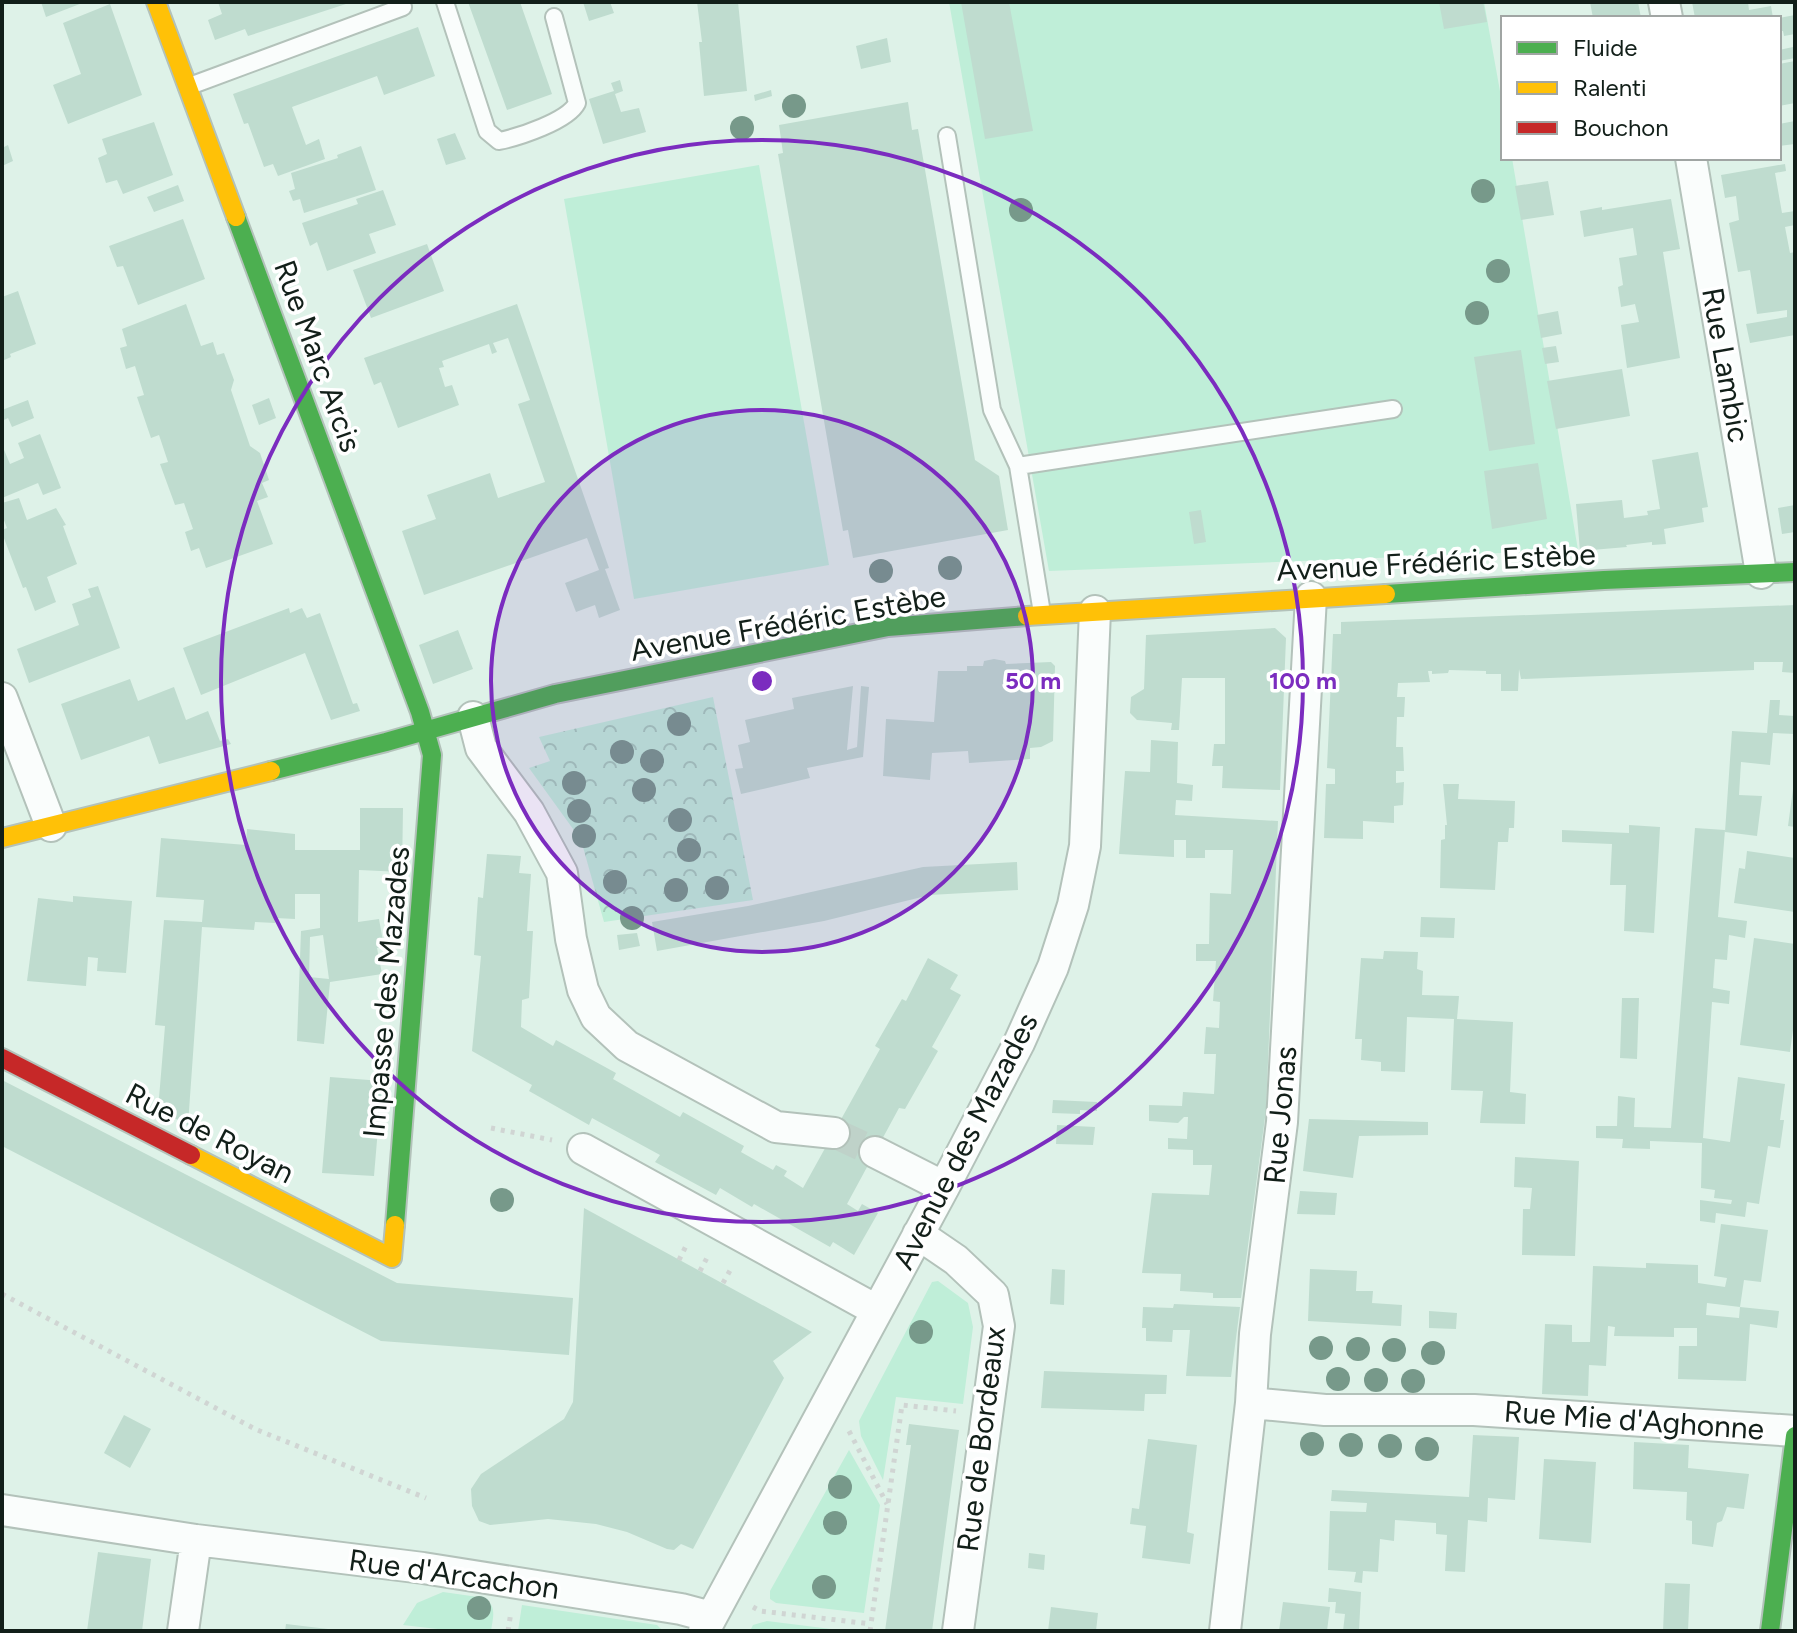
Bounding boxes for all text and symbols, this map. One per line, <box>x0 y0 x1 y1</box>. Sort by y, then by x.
legend <box>1501 16 1781 160</box>
text: Fluide <box>1573 33 1637 62</box>
text: Ralenti <box>1573 73 1647 102</box>
text: Bouchon <box>1573 113 1669 142</box>
street label: Rue Marc Arcis <box>266 255 370 457</box>
street label: Rue Lambic <box>1694 285 1758 445</box>
street label: Avenue Frédéric Estèbe <box>1275 535 1597 589</box>
street label: Avenue Frédéric Estèbe <box>627 577 949 669</box>
text: 50 m <box>1005 666 1061 695</box>
text: 100 m <box>1269 666 1337 695</box>
centre of rings <box>748 667 776 695</box>
street label: Impasse des Mazades <box>355 845 417 1139</box>
street label: Avenue des Mazades <box>884 1007 1046 1275</box>
street label: Rue Jonas <box>1256 1045 1304 1185</box>
street label: Rue de Royan <box>120 1075 300 1191</box>
street label: Rue de Bordeaux <box>949 1324 1013 1554</box>
street label: Rue Mie d'Aghonne <box>1503 1392 1765 1448</box>
street label: Rue d'Arcachon <box>346 1541 562 1607</box>

